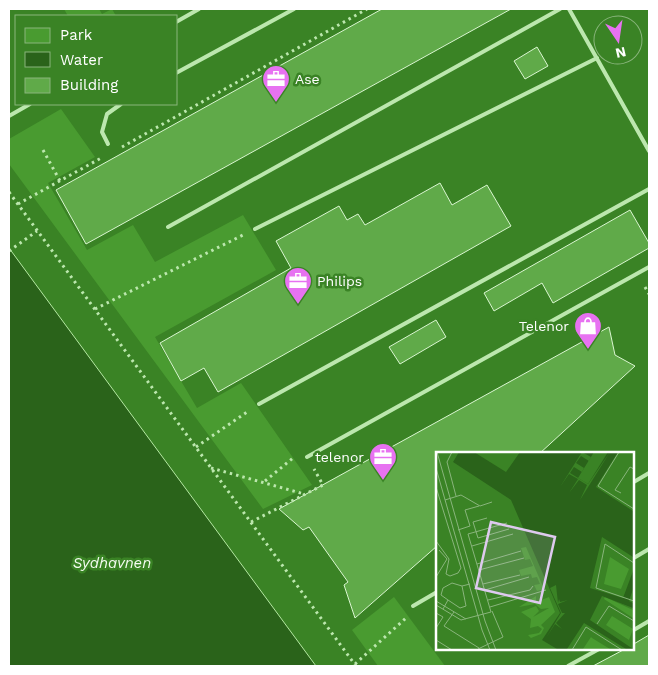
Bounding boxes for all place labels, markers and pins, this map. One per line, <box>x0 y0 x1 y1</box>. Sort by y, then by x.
office icon: Ase <box>261 64 291 103</box>
place label: Ase <box>295 71 320 87</box>
office icon: Philips <box>283 266 313 305</box>
place label: Philips <box>317 273 362 289</box>
shop icon: Telenor <box>573 311 603 350</box>
place label: Telenor <box>519 318 569 334</box>
office icon: telenor <box>368 442 398 481</box>
place label: telenor <box>315 449 364 465</box>

